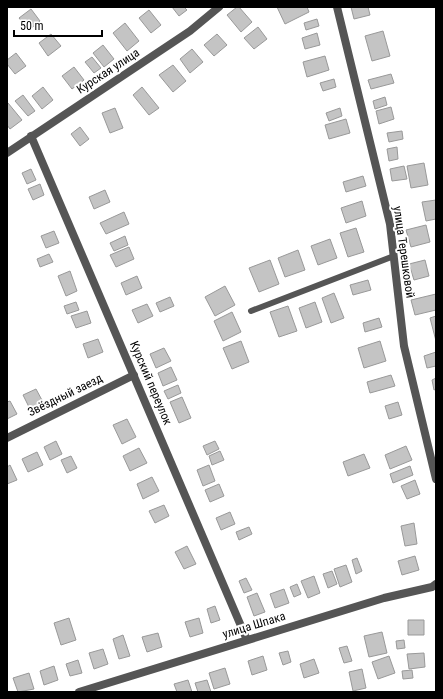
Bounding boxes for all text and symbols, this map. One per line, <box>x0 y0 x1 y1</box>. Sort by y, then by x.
scale bar <box>14 12 102 38</box>
text: 50 m <box>20 19 44 33</box>
street label: Курская улица <box>74 45 142 96</box>
street label: улица Терешковой <box>391 205 417 299</box>
street label: Курский переулок <box>127 339 175 427</box>
street label: Звёздный заезд <box>25 371 105 419</box>
street label: улица Шпака <box>221 609 287 641</box>

